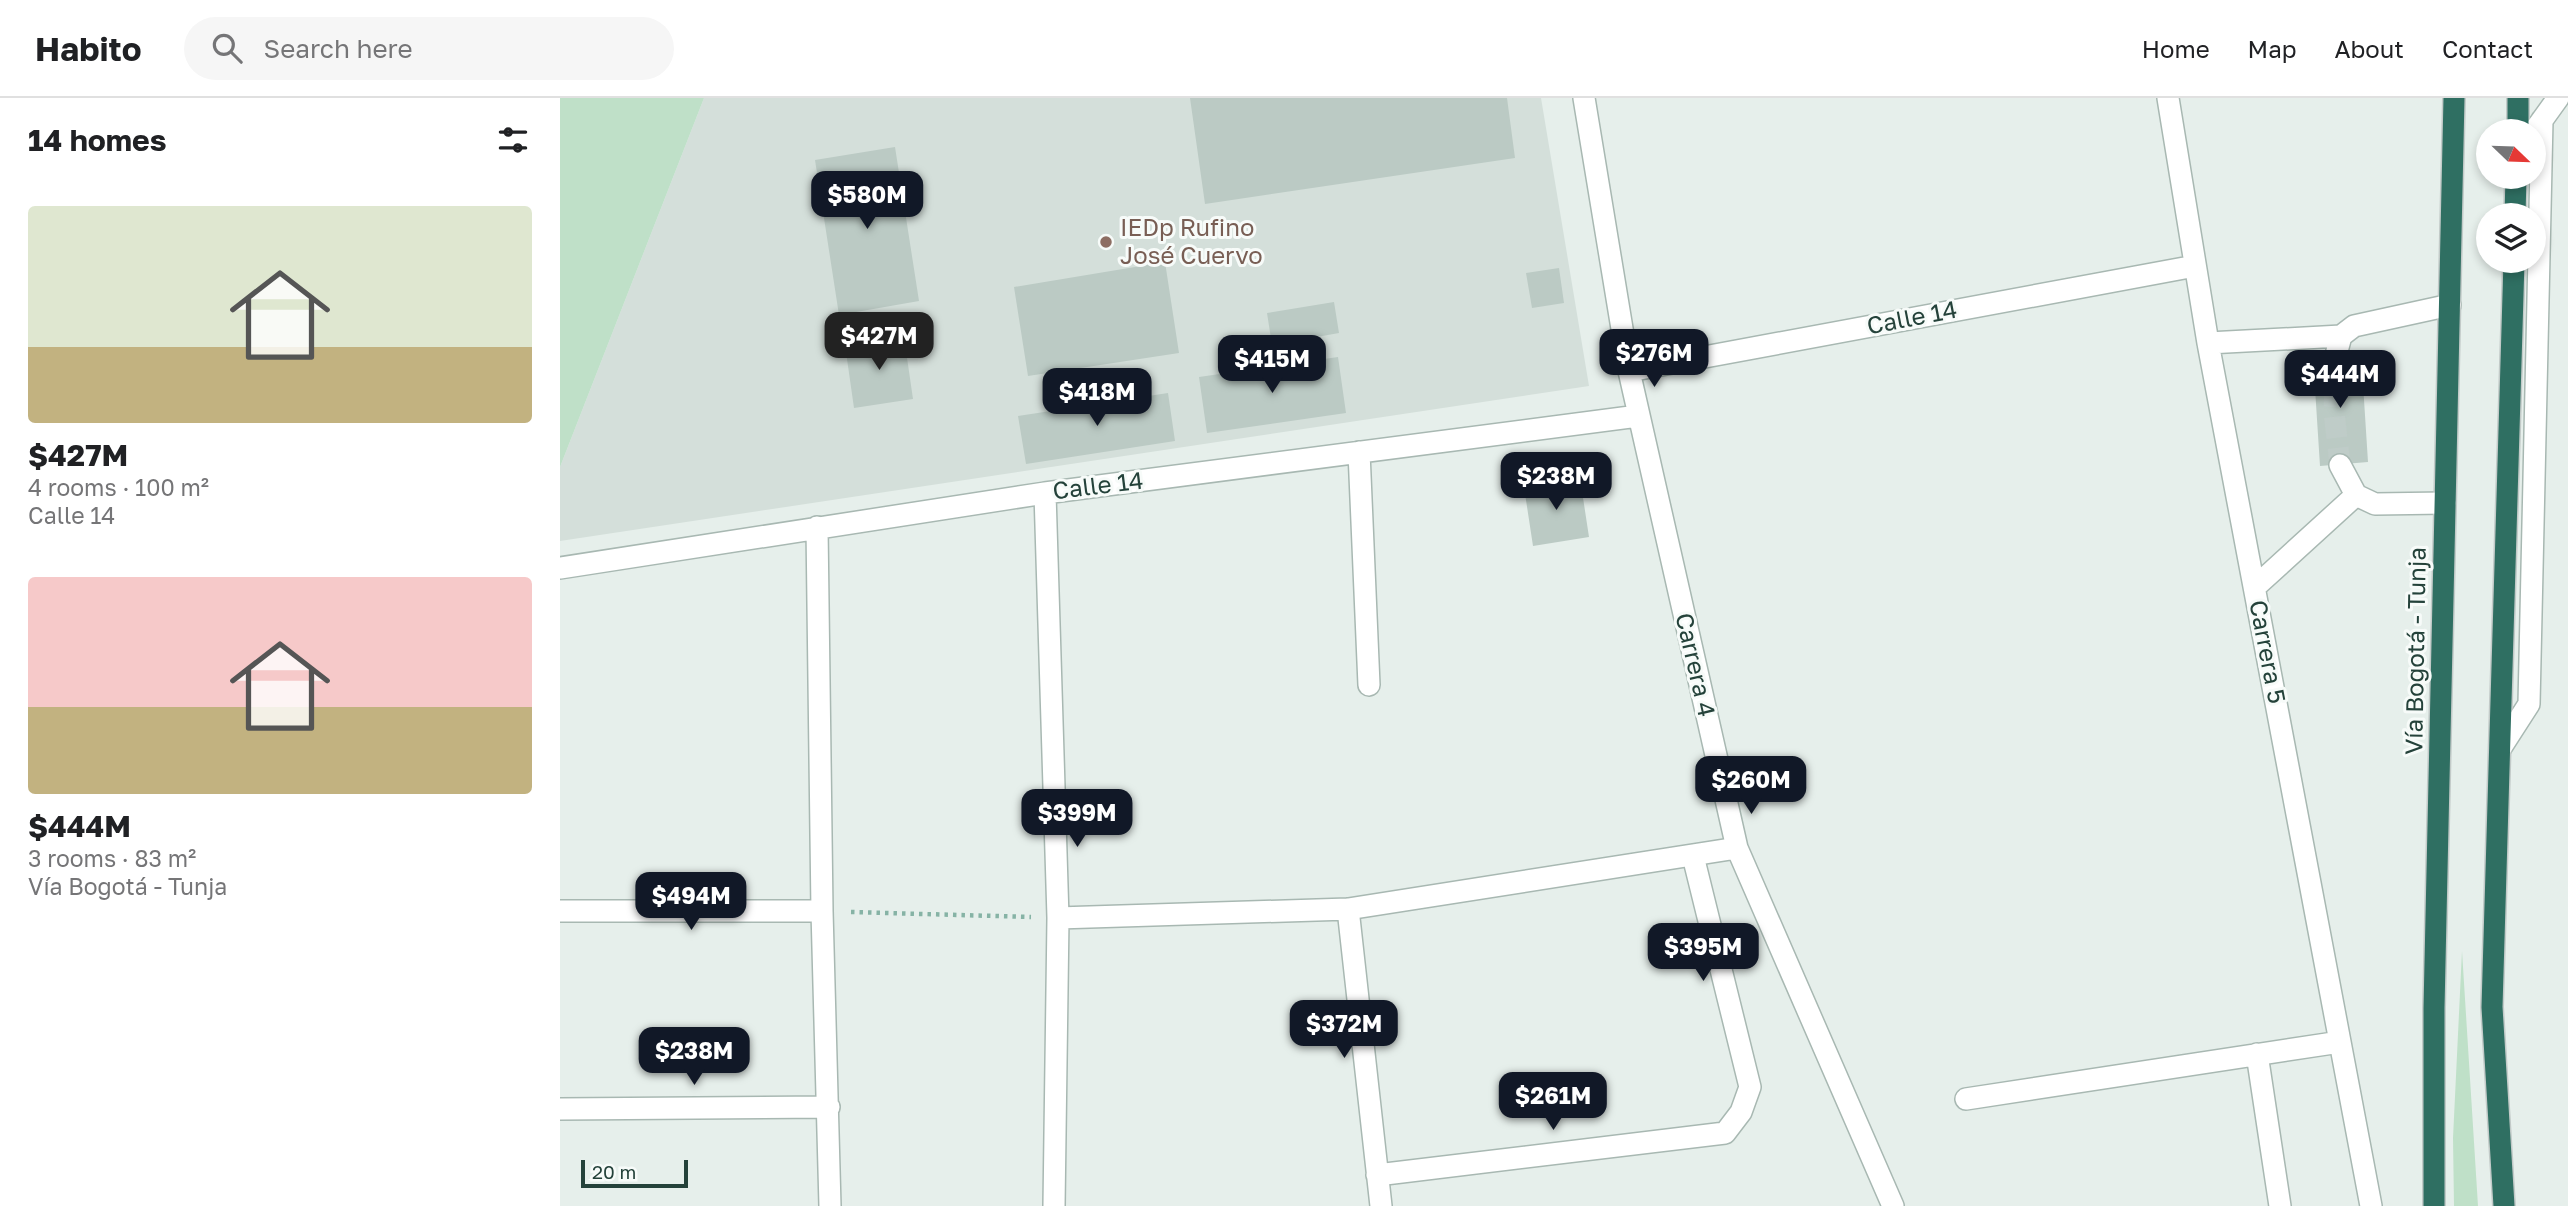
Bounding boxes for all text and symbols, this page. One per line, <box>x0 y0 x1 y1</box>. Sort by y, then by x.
search box <box>184 17 674 80</box>
text: Habito <box>35 29 142 68</box>
icon: search <box>208 29 246 67</box>
text: Search here <box>264 33 413 64</box>
text: Home <box>2142 34 2210 63</box>
text: Map <box>2248 34 2297 63</box>
text: About <box>2335 34 2404 63</box>
text: Contact <box>2442 34 2533 63</box>
north arrow <box>2476 119 2546 189</box>
map controls <box>2476 119 2546 273</box>
icon: filters <box>494 121 532 159</box>
text: 14 homes <box>28 122 167 158</box>
pin: $580M <box>818 172 916 231</box>
text: $580M <box>827 180 907 208</box>
button: layers <box>2476 203 2546 273</box>
place label: IEDp Rufino José Cuervo <box>1120 212 1263 269</box>
marker: IEDp Rufino José Cuervo <box>1098 234 1114 250</box>
icon: home <box>217 252 343 378</box>
street label: Calle 14 <box>1864 294 1959 339</box>
pin: $427M <box>830 313 928 372</box>
text: $427M <box>841 321 917 349</box>
pin: $276M <box>1605 330 1703 389</box>
pin: $415M <box>1223 336 1321 395</box>
text: $276M <box>1615 338 1693 366</box>
text: $415M <box>1234 344 1310 372</box>
pin: $444M <box>2291 350 2389 410</box>
text: $444M <box>2300 359 2380 387</box>
pin: $418M <box>1048 368 1146 428</box>
text: $418M <box>1059 377 1135 405</box>
text: $427M <box>28 437 128 473</box>
pin: $238M <box>1507 452 1605 512</box>
text: $238M <box>1517 461 1595 489</box>
street label: Calle 14 <box>1051 465 1145 504</box>
text: 4 rooms · 100 m² <box>28 473 209 501</box>
text: Calle 14 <box>28 501 115 529</box>
street label: Vía Bogotá - Tunja <box>2398 547 2431 755</box>
street label: Carrera 5 <box>2244 597 2293 706</box>
street label: Carrera 4 <box>1670 610 1722 719</box>
icon: home <box>217 623 343 749</box>
pin: $260M <box>1702 756 1800 816</box>
text: $260M <box>1711 765 1791 793</box>
pin: $399M <box>1028 790 1126 849</box>
text: $399M <box>1037 798 1117 826</box>
text: $444M <box>28 808 131 844</box>
text: 3 rooms · 83 m² <box>28 844 196 872</box>
text: Vía Bogotá - Tunja <box>28 872 227 900</box>
pin: $494M <box>642 872 740 932</box>
text: $494M <box>651 881 731 909</box>
pin: $395M <box>1654 924 1752 983</box>
text: $395M <box>1664 932 1742 960</box>
pin: $372M <box>1295 1000 1393 1060</box>
text: $372M <box>1306 1009 1382 1037</box>
pin: $238M <box>645 1028 743 1087</box>
text: $238M <box>655 1036 733 1064</box>
pin: $261M <box>1504 1072 1602 1132</box>
text: $261M <box>1515 1081 1591 1109</box>
scale bar <box>581 1157 688 1189</box>
text: 20 m <box>592 1160 636 1183</box>

